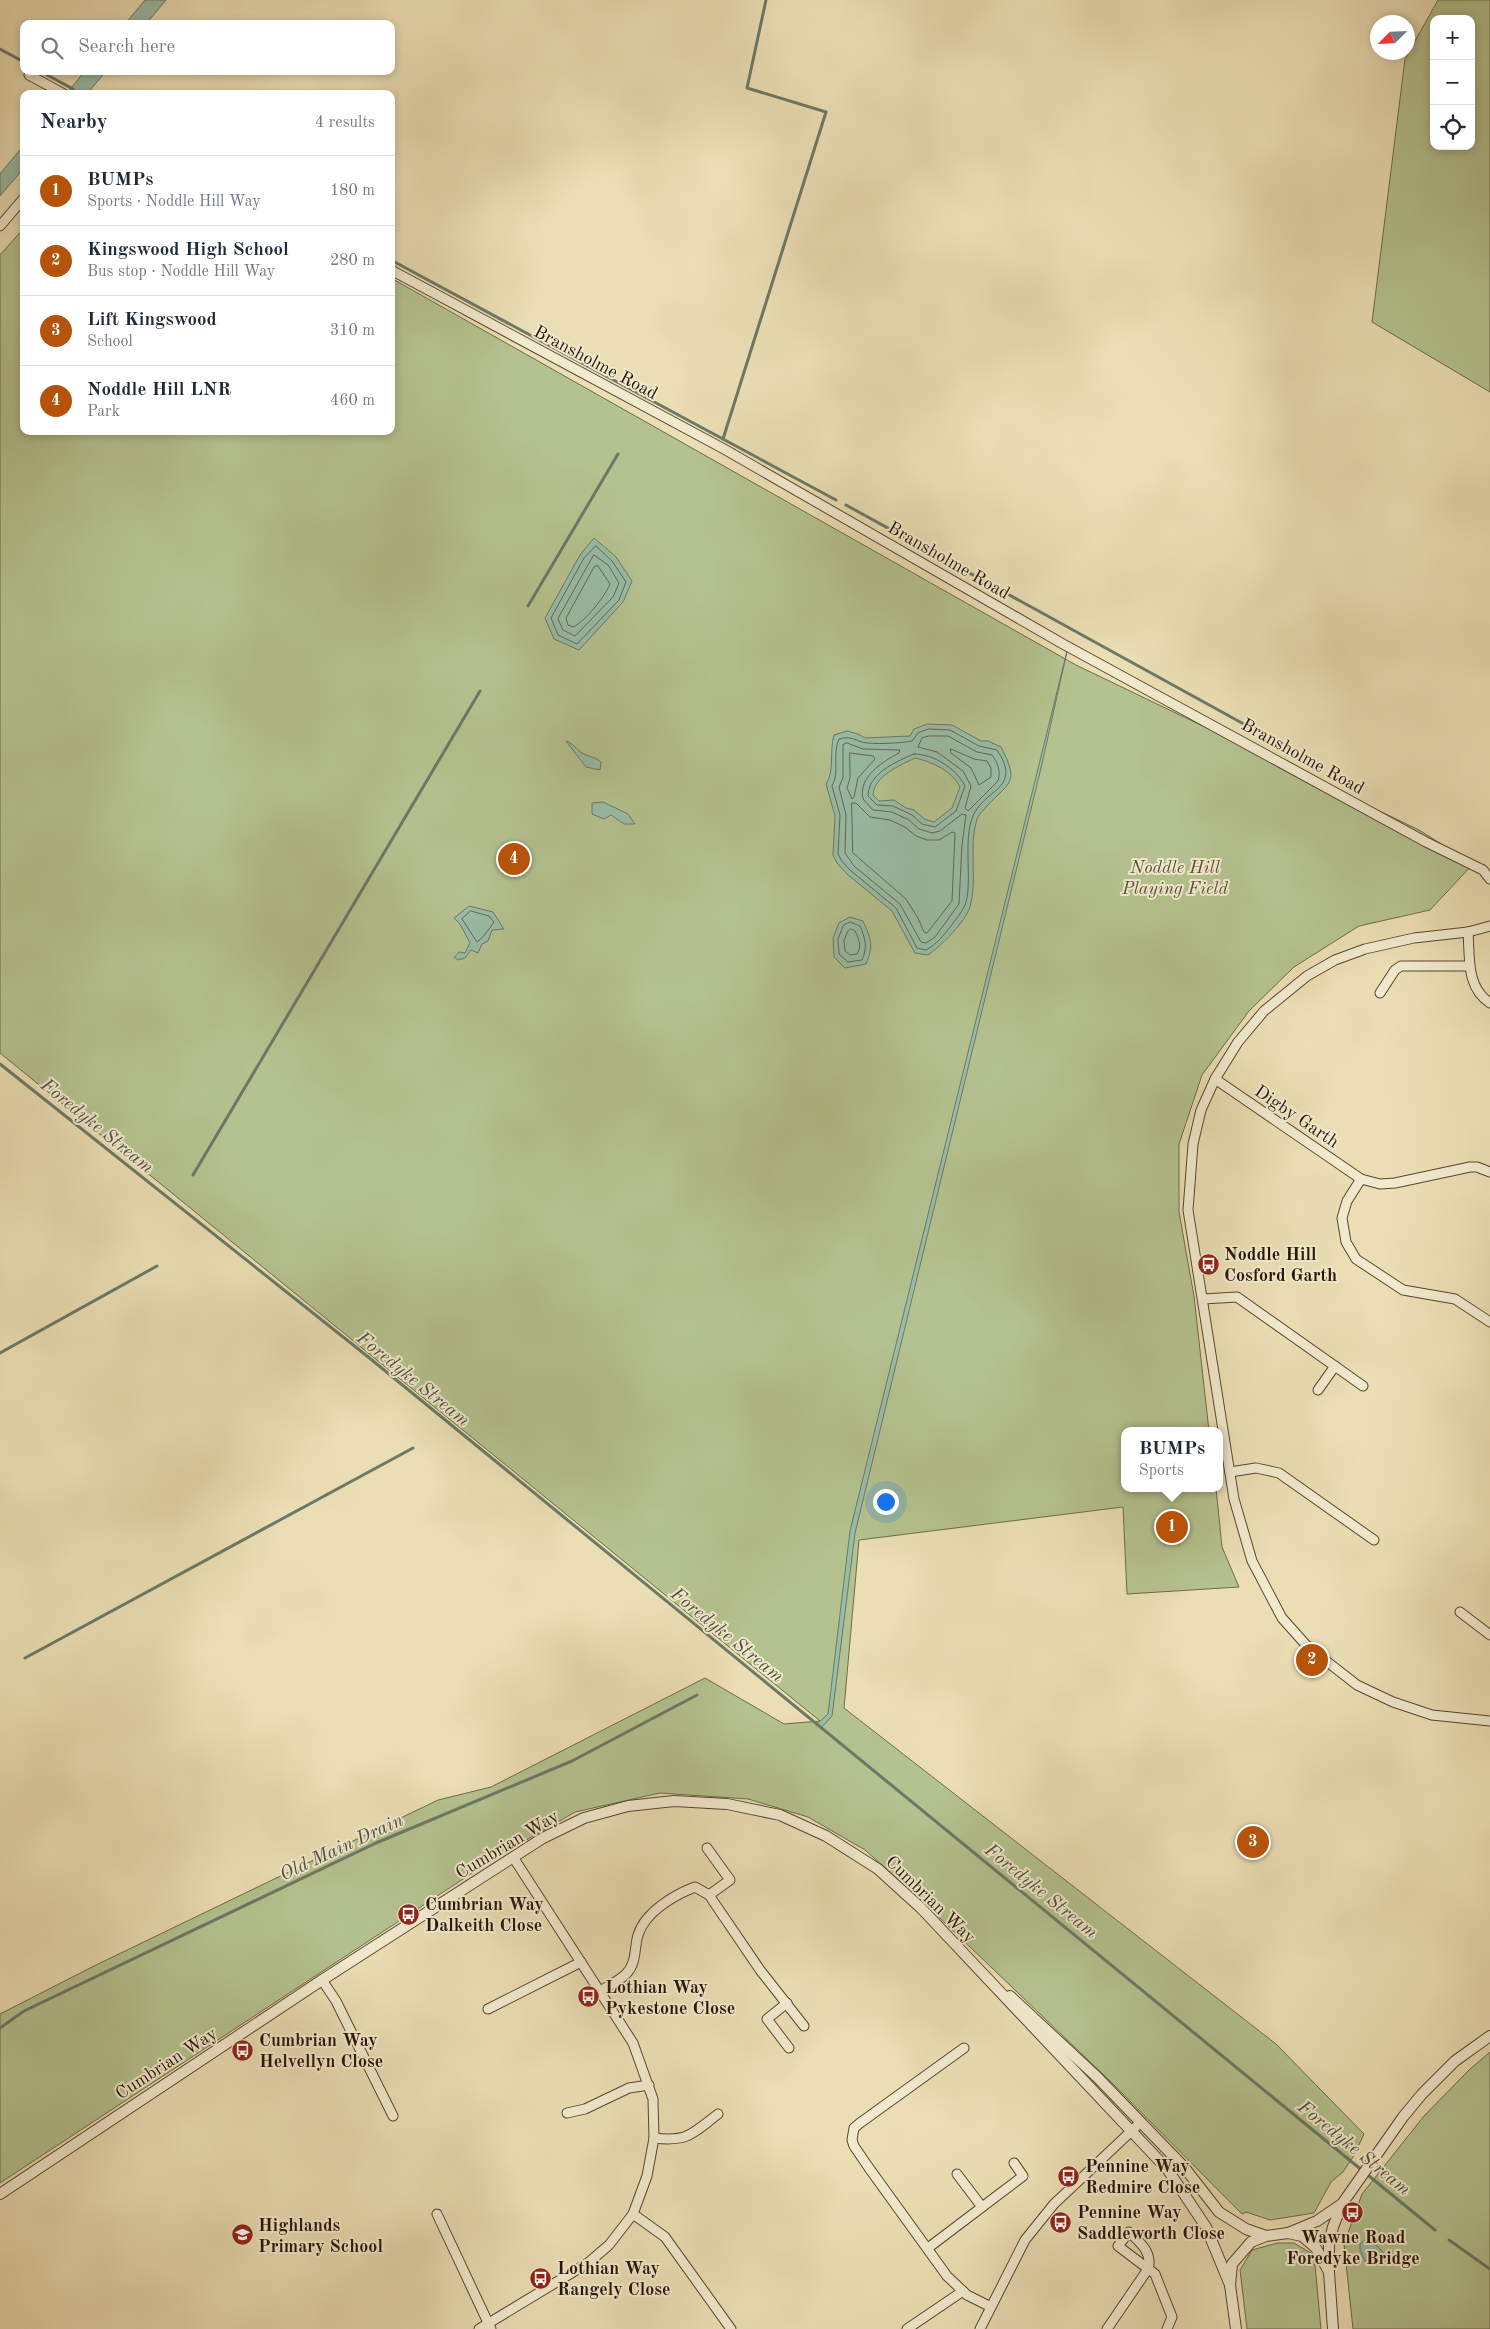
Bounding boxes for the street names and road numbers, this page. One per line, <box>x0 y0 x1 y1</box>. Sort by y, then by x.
street label: Bransholme Road <box>531 323 660 403</box>
street label: Bransholme Road <box>884 519 1013 603</box>
street label: Bransholme Road <box>1238 716 1367 798</box>
street label: Digby Garth <box>1251 1082 1342 1152</box>
street label: Cumbrian Way <box>453 1807 563 1883</box>
street label: Cumbrian Way <box>882 1853 979 1947</box>
street label: Cumbrian Way <box>113 2024 221 2103</box>

